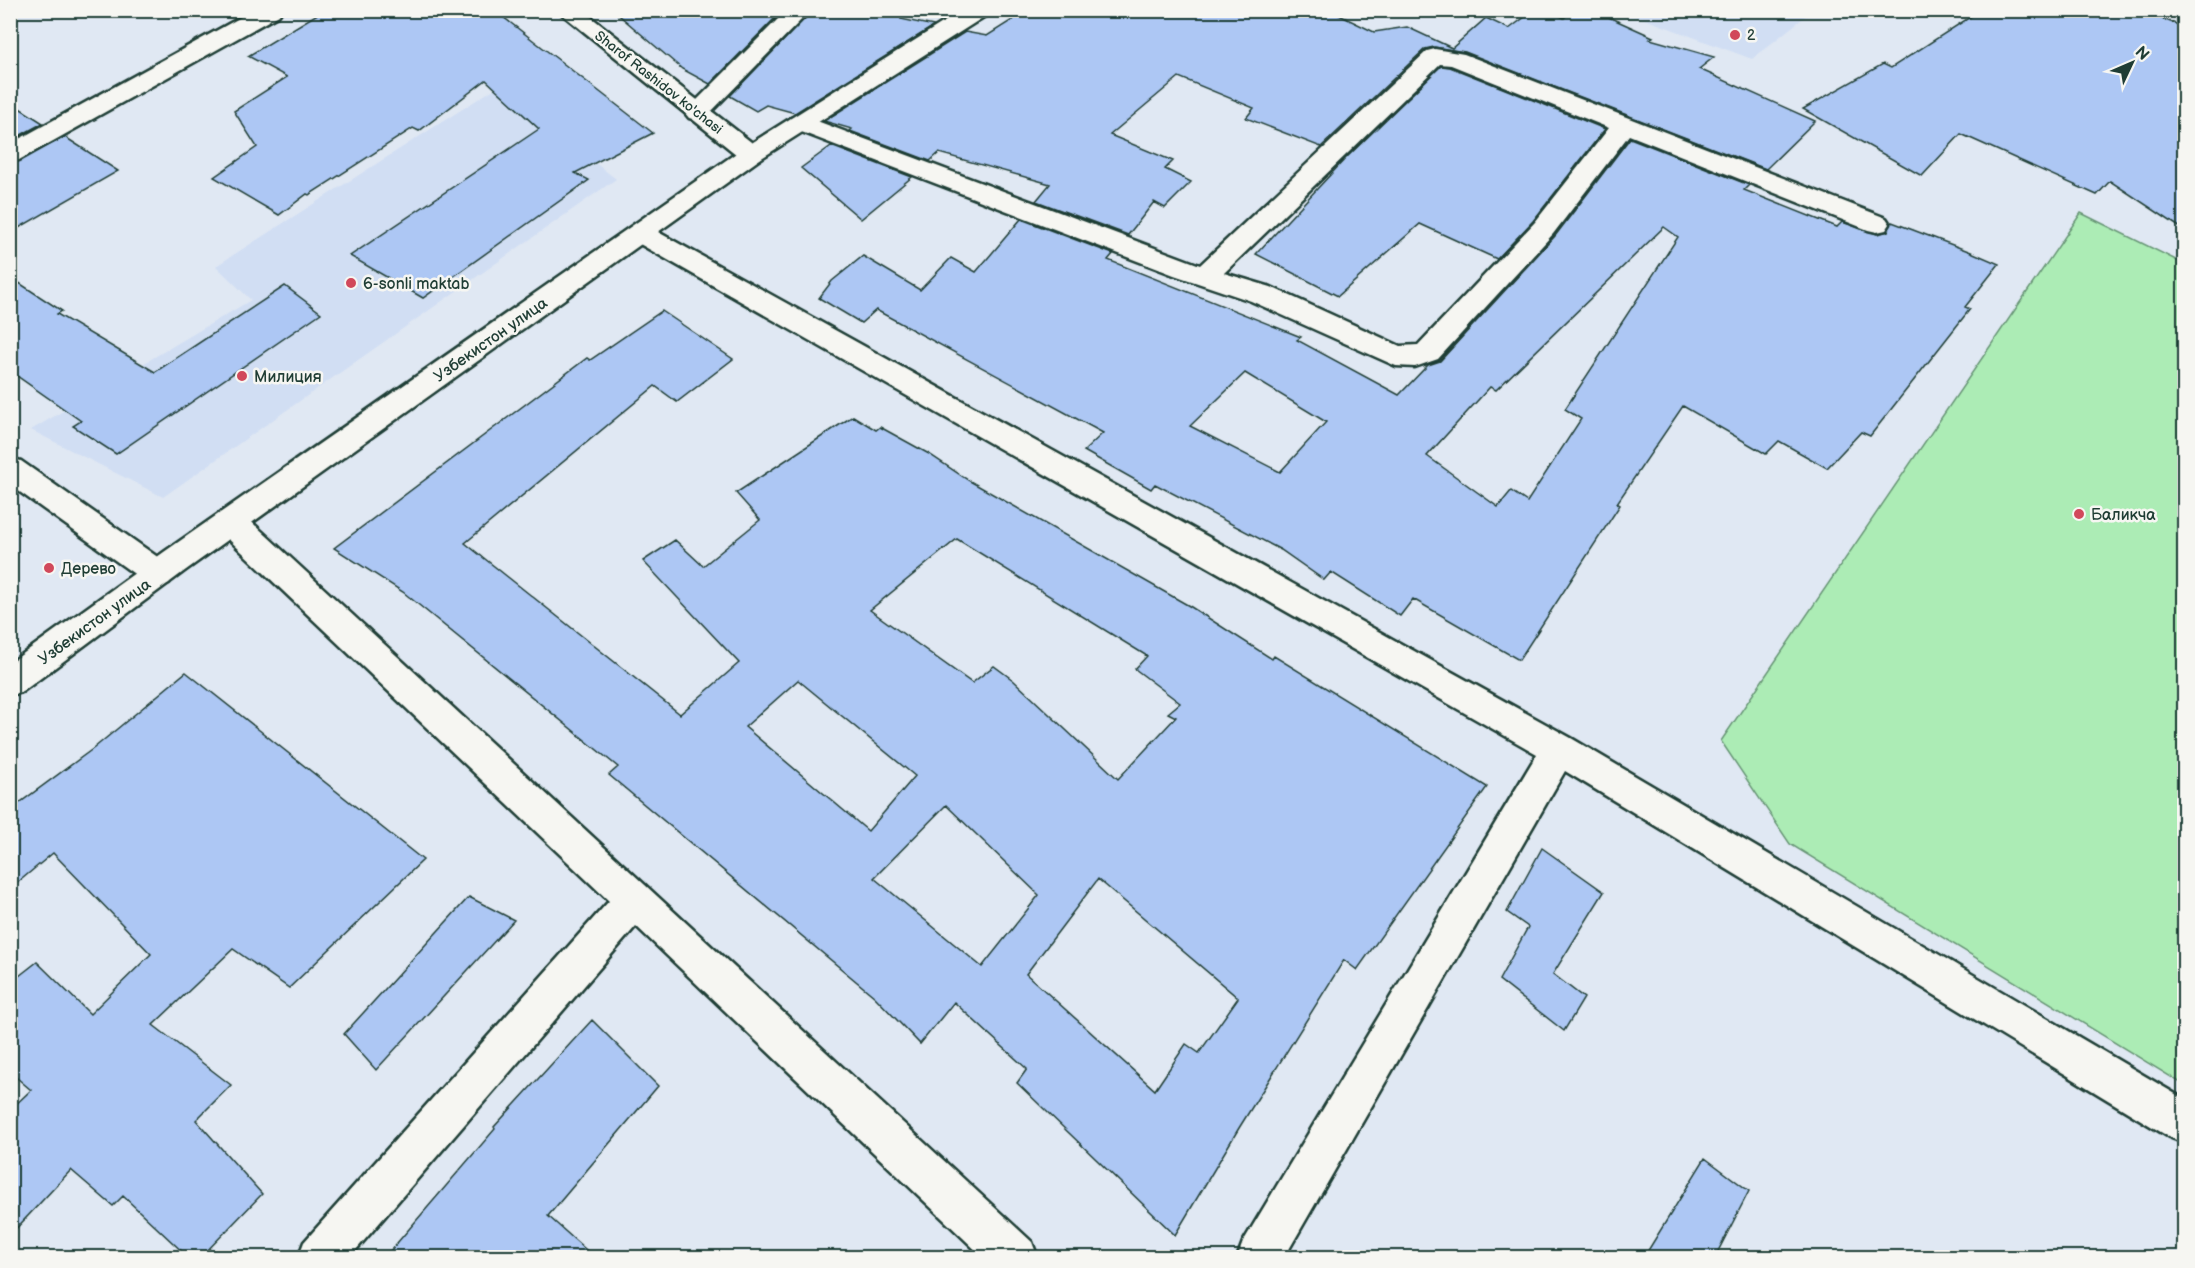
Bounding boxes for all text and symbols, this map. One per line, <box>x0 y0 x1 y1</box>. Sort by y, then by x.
street label: Sharof Rashidov ko'chasi <box>591 27 726 138</box>
place label: 2 <box>1747 27 1756 44</box>
marker: 2 <box>1728 28 1742 42</box>
north arrow <box>2102 33 2162 93</box>
text: N <box>2131 43 2153 65</box>
place label: 6-sonli maktab <box>363 275 469 294</box>
marker: 6-sonli maktab <box>344 276 358 290</box>
street label: Узбекистон улица <box>430 294 552 387</box>
place label: Милиция <box>254 368 322 387</box>
marker: Милиция <box>235 369 249 383</box>
place label: Баликча <box>2091 506 2156 525</box>
marker: Баликча <box>2072 507 2086 521</box>
place label: Дерево <box>61 560 116 579</box>
marker: Дерево <box>42 561 56 575</box>
street label: Узбекистон улица <box>35 575 155 669</box>

